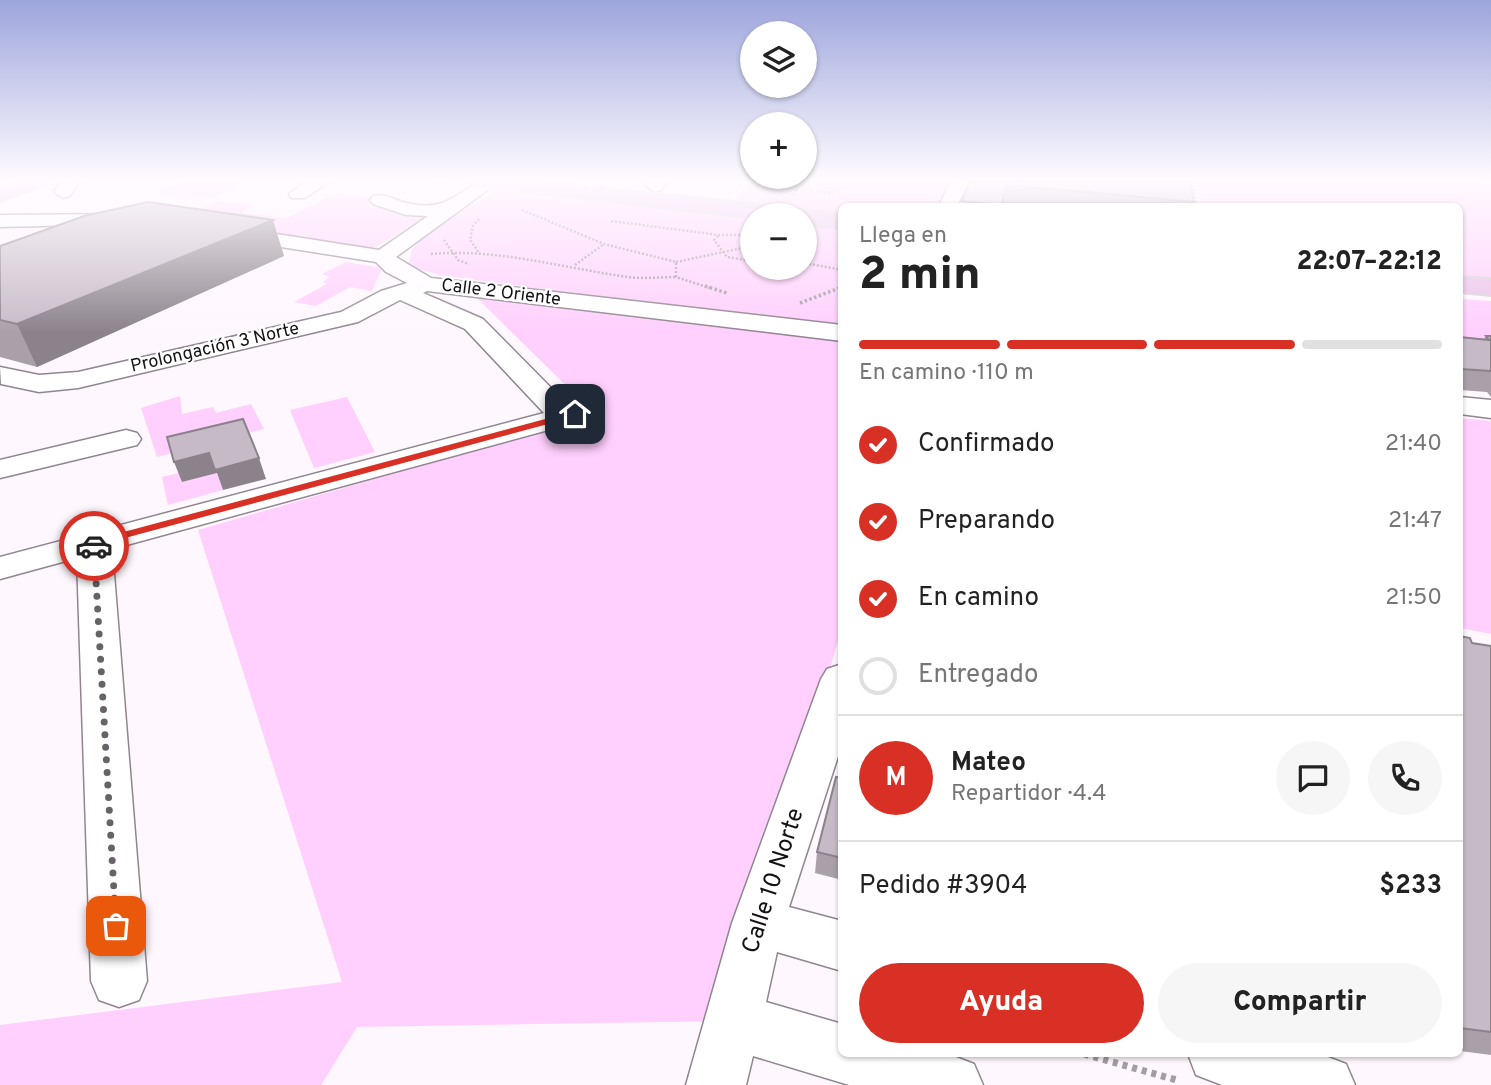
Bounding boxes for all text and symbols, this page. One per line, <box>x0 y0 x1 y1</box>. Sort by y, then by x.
map controls <box>740 21 817 280</box>
button: layers <box>740 21 817 98</box>
button: + <box>740 112 817 189</box>
button: − <box>740 203 817 280</box>
text: Llega en <box>859 222 947 251</box>
text: 22:07–22:12 <box>1296 246 1442 279</box>
text: 2 min <box>859 247 981 306</box>
street label: Calle 2 Oriente <box>440 274 562 312</box>
street label: Prolongación 3 Norte <box>128 317 302 379</box>
text: En camino · 110 m <box>859 359 1034 388</box>
pin <box>545 384 605 444</box>
icon: home <box>556 395 594 433</box>
icon: check <box>859 426 897 464</box>
text: Confirmado <box>918 428 1055 461</box>
text: 21:40 <box>1385 430 1442 459</box>
icon: check <box>859 503 897 541</box>
text: Preparando <box>918 505 1055 538</box>
text: 21:47 <box>1388 507 1442 536</box>
courier <box>59 511 129 581</box>
icon: car <box>75 527 113 565</box>
icon: check <box>859 580 897 618</box>
text: En camino <box>918 582 1039 615</box>
text: 21:50 <box>1385 584 1442 613</box>
text: Entregado <box>918 659 1038 692</box>
button: chat <box>1276 741 1350 815</box>
button: phone <box>1368 741 1442 815</box>
text: Mateo <box>951 747 1026 780</box>
text: M <box>885 762 907 795</box>
text: Repartidor · 4.4 <box>951 780 1107 809</box>
street label: Calle 10 Norte <box>736 805 812 957</box>
text: Pedido #3904 <box>859 870 1027 903</box>
text: $233 <box>1379 870 1442 903</box>
pin <box>86 896 146 956</box>
icon: bag <box>97 907 135 945</box>
button: Ayuda <box>859 963 1144 1043</box>
button: Compartir <box>1158 963 1442 1043</box>

